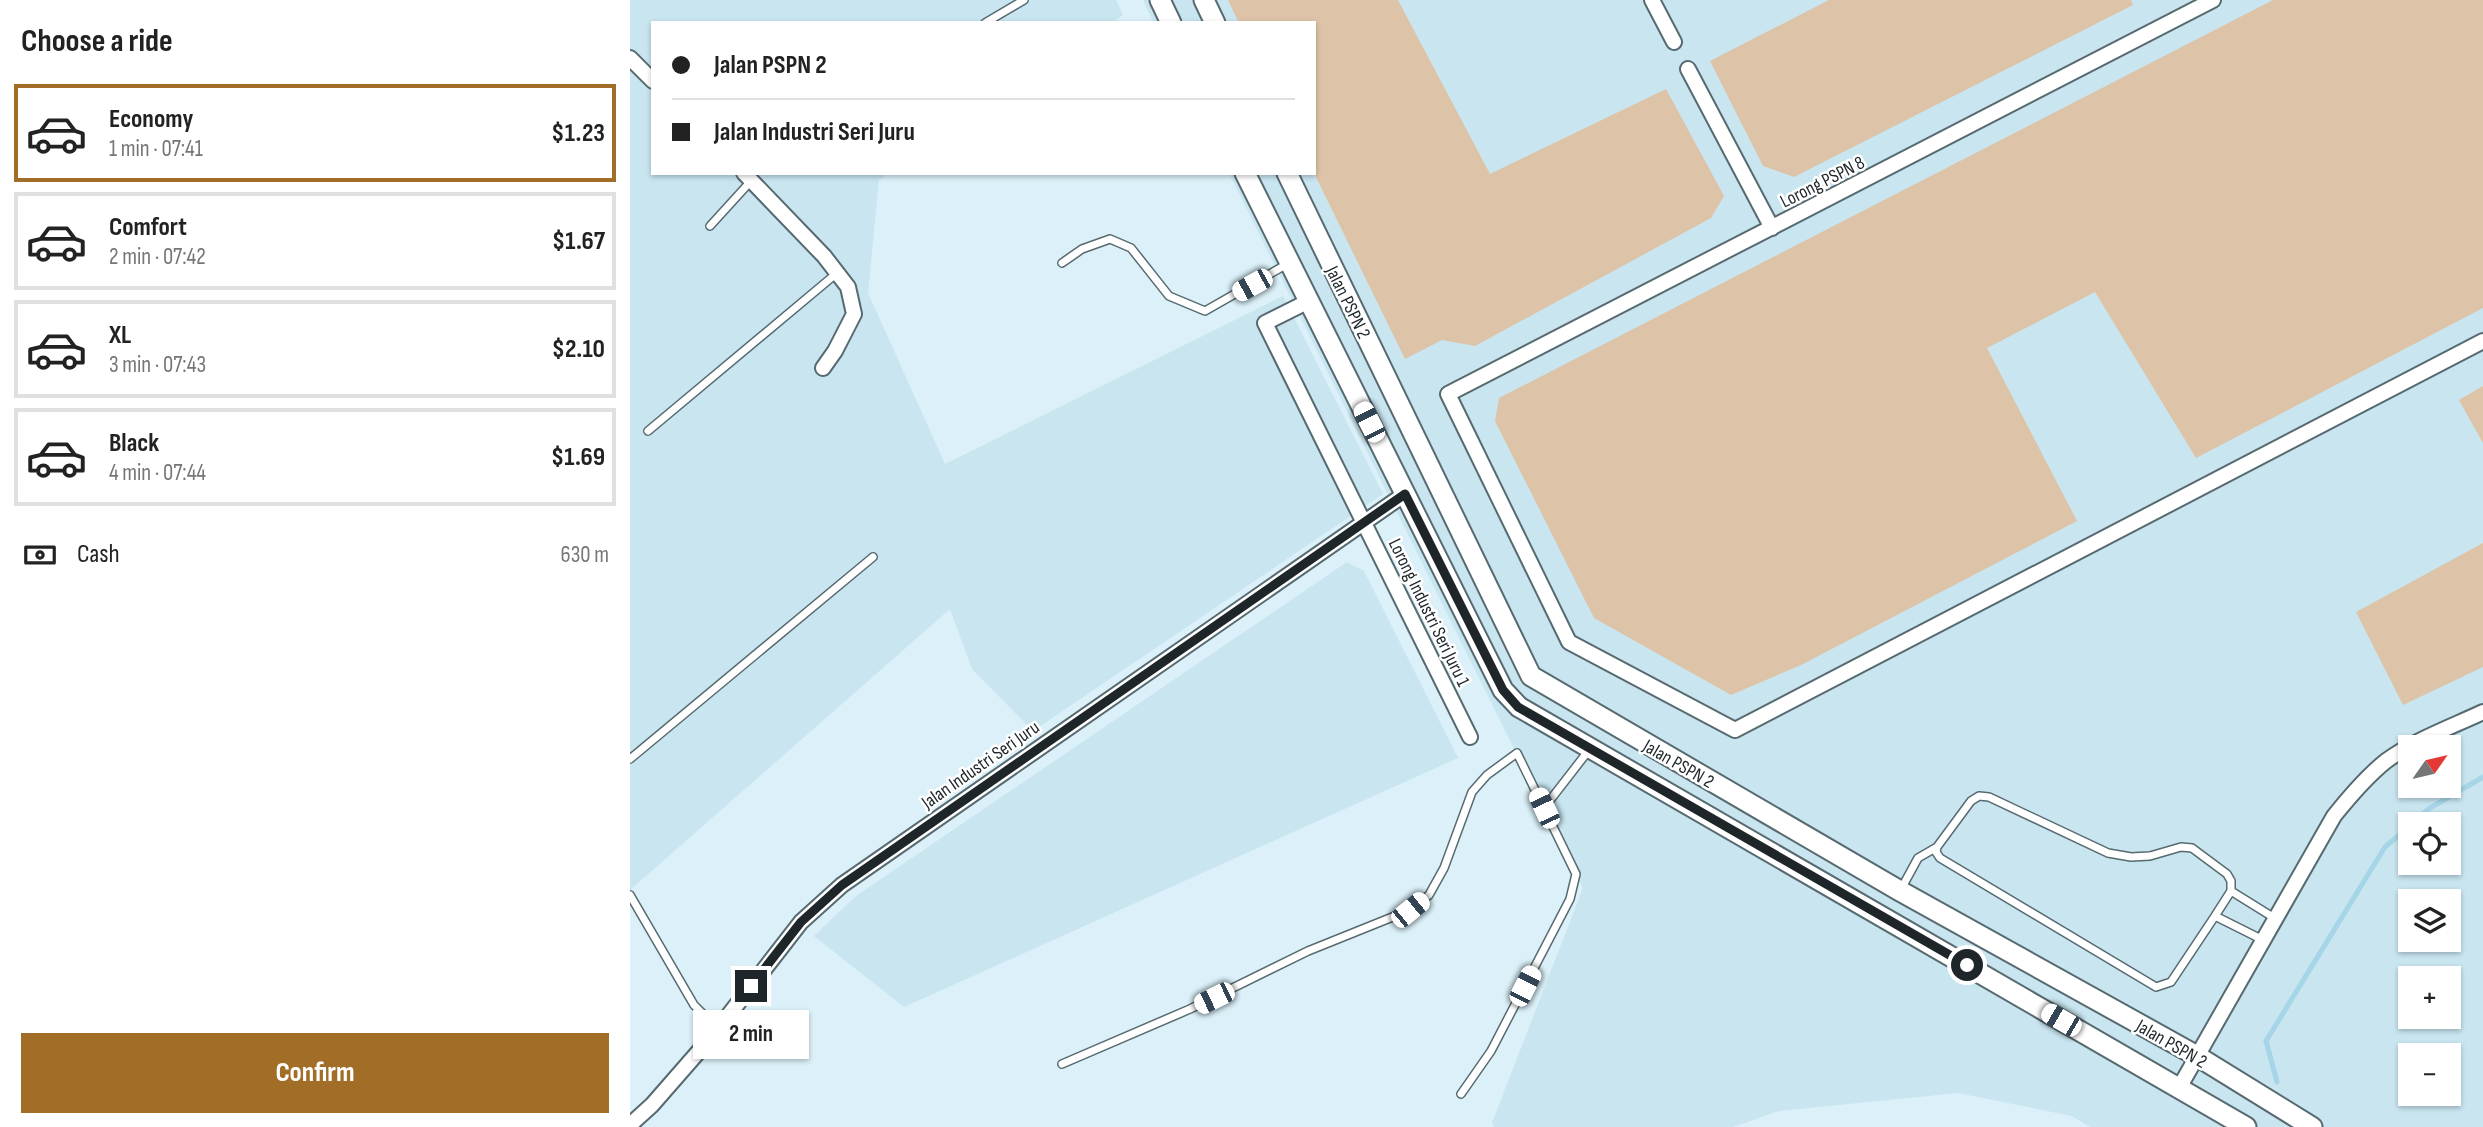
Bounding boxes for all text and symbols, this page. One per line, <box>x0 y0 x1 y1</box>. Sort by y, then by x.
text: Choose a ride <box>21 22 173 61</box>
text: Jalan PSPN 2 <box>714 50 827 81</box>
icon: car <box>25 102 88 165</box>
text: Economy <box>109 104 193 135</box>
text: Jalan Industri Seri Juru <box>714 117 915 148</box>
text: $1.23 <box>551 118 605 149</box>
text: 1 min · 07:41 <box>109 135 203 163</box>
street label: Lorong PSPN 8 <box>1777 151 1869 213</box>
icon: car <box>25 210 88 273</box>
text: Comfort <box>109 212 187 243</box>
text: $1.67 <box>552 226 605 257</box>
text: 2 min · 07:42 <box>109 243 206 271</box>
street label: Jalan PSPN 2 <box>1320 262 1375 343</box>
car <box>1229 266 1276 304</box>
icon: car <box>25 318 88 381</box>
text: XL <box>109 320 131 351</box>
text: $2.10 <box>552 334 605 365</box>
text: 3 min · 07:43 <box>109 351 206 379</box>
car <box>1351 399 1388 445</box>
icon: car <box>25 426 88 489</box>
text: Black <box>109 428 159 459</box>
text: $1.69 <box>551 442 605 473</box>
text: 4 min · 07:44 <box>109 459 206 487</box>
street label: Lorong Industri Seri Juru 1 <box>1383 535 1475 691</box>
icon: cash <box>21 536 59 574</box>
text: Cash <box>77 539 120 570</box>
text: 630 m <box>561 541 609 569</box>
street label: Jalan Industri Seri Juru <box>917 716 1044 815</box>
street label: Jalan PSPN 2 <box>1638 734 1718 794</box>
north arrow <box>2398 735 2460 798</box>
map controls <box>2398 735 2461 1106</box>
car <box>1526 785 1563 831</box>
button: locate <box>2398 812 2461 875</box>
car <box>1388 889 1433 931</box>
button: layers <box>2398 889 2461 952</box>
route start <box>1951 949 1983 981</box>
car <box>1507 963 1544 1009</box>
button: + <box>2398 966 2461 1029</box>
route end <box>735 970 767 1002</box>
car <box>1191 979 1238 1017</box>
car <box>2038 1000 2085 1040</box>
callout: 2 min <box>693 1010 809 1060</box>
street label: Jalan PSPN 2 <box>2131 1014 2211 1074</box>
text: 2 min <box>729 1020 773 1048</box>
button: Confirm <box>21 1033 609 1113</box>
button: − <box>2398 1043 2461 1106</box>

